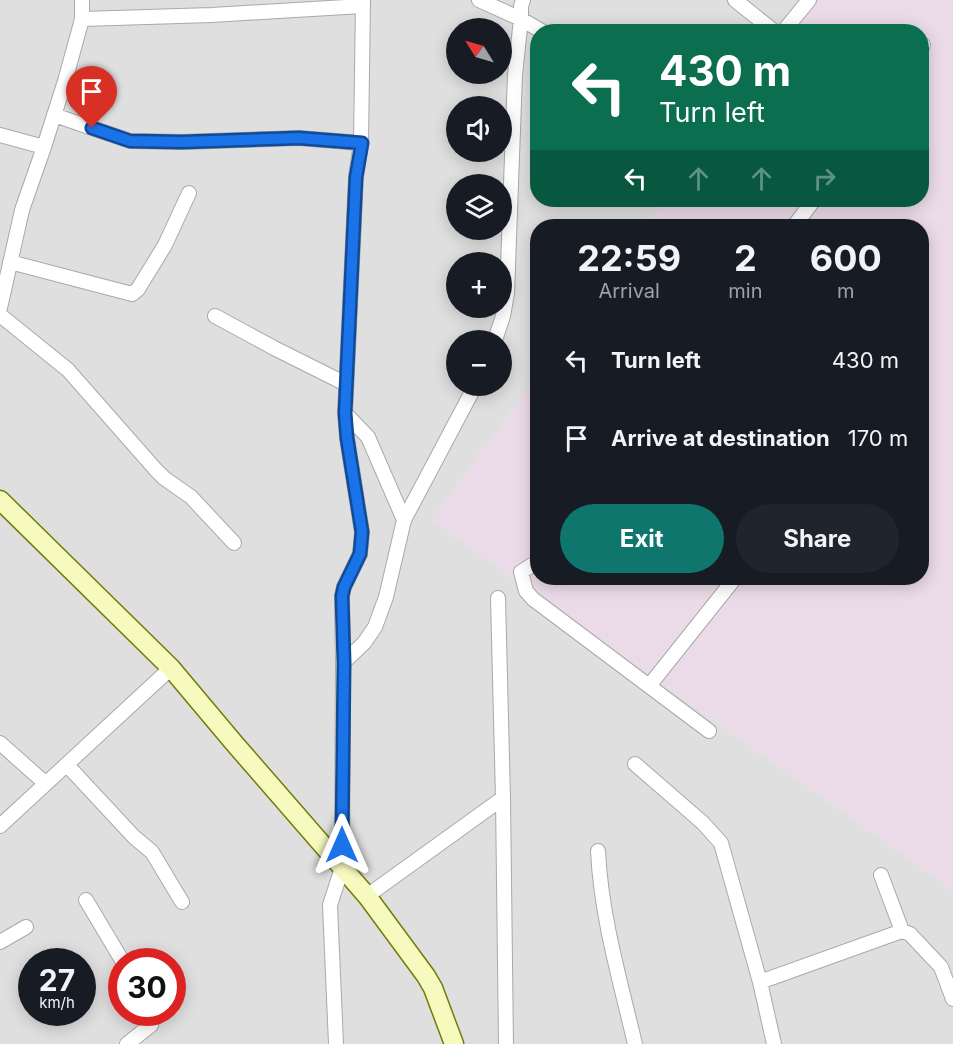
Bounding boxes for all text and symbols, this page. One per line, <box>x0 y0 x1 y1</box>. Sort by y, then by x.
north arrow <box>446 18 512 84</box>
map controls <box>446 18 512 396</box>
text: 430 m <box>659 45 791 96</box>
icon: left <box>560 48 638 126</box>
pin <box>66 66 117 128</box>
icon: arrive <box>75 75 108 108</box>
button: sound <box>446 96 512 162</box>
text: Turn left <box>659 96 765 129</box>
icon: left <box>619 162 652 195</box>
icon: ahead <box>682 162 715 195</box>
icon: ahead <box>745 162 778 195</box>
icon: right <box>808 162 841 195</box>
button: layers <box>446 174 512 240</box>
text: 22:59 <box>577 236 681 280</box>
text: 2 <box>734 236 757 280</box>
text: 600 <box>810 236 882 280</box>
button: + <box>446 252 512 318</box>
text: Arrival <box>598 279 660 303</box>
text: min <box>728 279 762 303</box>
text: m <box>837 279 854 303</box>
button: − <box>446 330 512 396</box>
icon: left <box>560 344 593 377</box>
text: Turn left <box>611 347 701 373</box>
text: 430 m <box>832 347 899 373</box>
icon: arrive <box>560 422 593 455</box>
text: Arrive at destination <box>611 425 830 451</box>
text: 170 m <box>848 425 908 451</box>
button: Exit <box>560 504 724 573</box>
button: Share <box>736 504 899 573</box>
position arrow <box>310 813 374 877</box>
speed limit sign: 30 <box>108 948 186 1026</box>
text: 27 <box>39 962 75 998</box>
text: km/h <box>39 993 75 1012</box>

